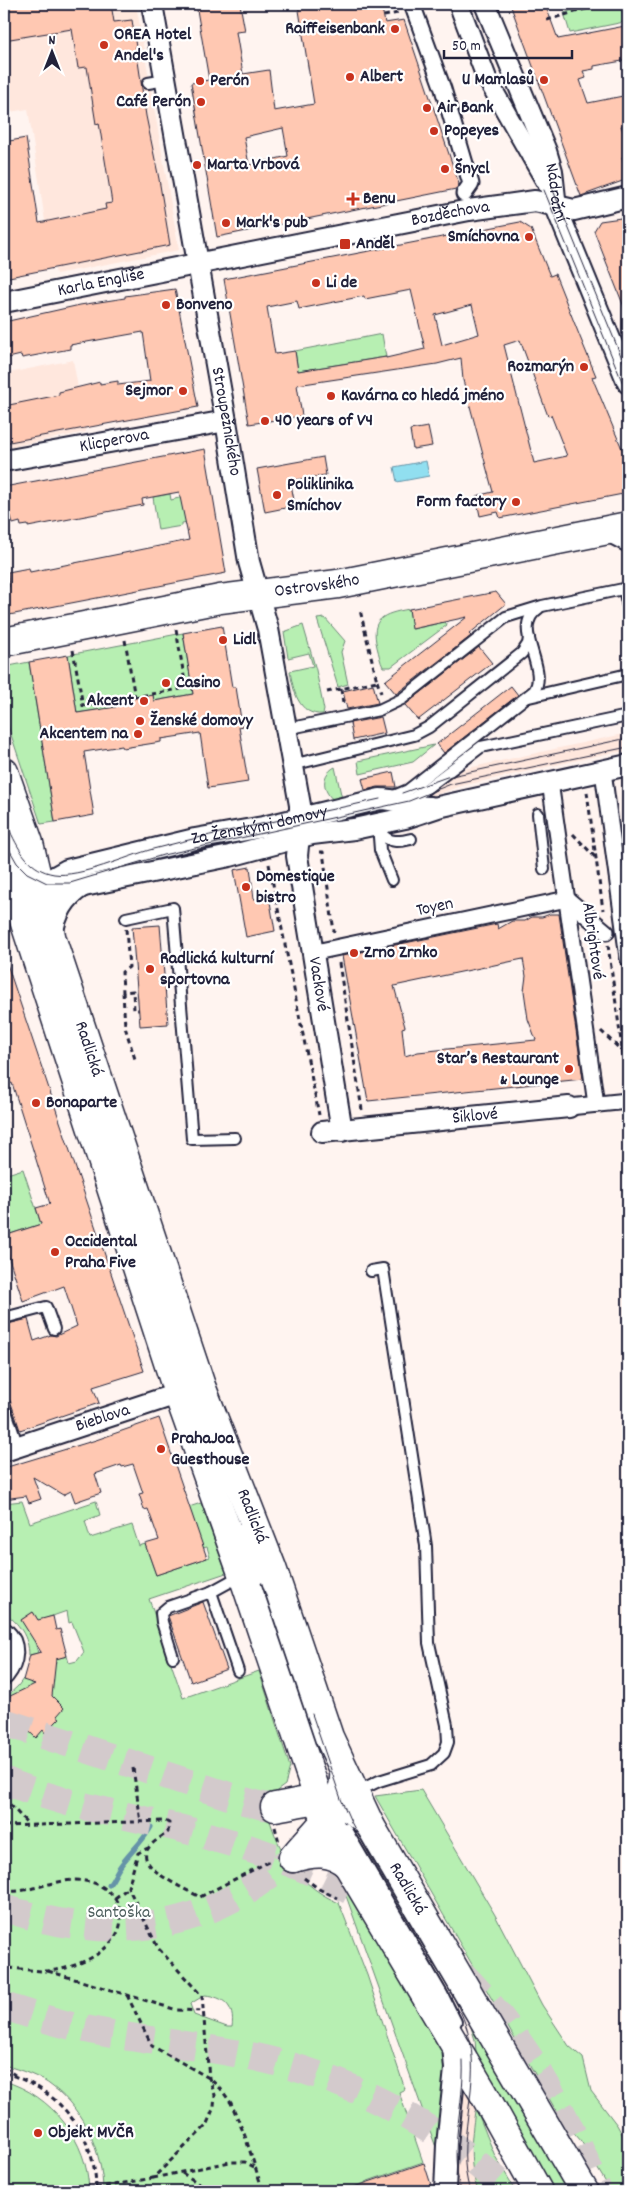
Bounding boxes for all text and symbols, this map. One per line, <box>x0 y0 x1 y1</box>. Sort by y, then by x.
place label: Raiffeisenbank <box>285 17 386 42</box>
place label: OREA Hotel Andel's <box>114 23 192 69</box>
marker: Raiffeisenbank <box>389 23 401 35</box>
north arrow <box>28 28 78 78</box>
scale bar <box>444 28 572 60</box>
text: N <box>49 31 56 51</box>
text: 50 m <box>452 36 481 58</box>
marker: OREA Hotel Andel's <box>98 39 110 51</box>
place label: Albert <box>360 65 404 90</box>
place label: U Mamlasů <box>462 68 534 93</box>
place label: Perón <box>210 69 249 94</box>
marker: Albert <box>344 71 356 83</box>
marker: U Mamlasů <box>538 74 550 86</box>
marker: Perón <box>194 75 206 87</box>
place label: Café Perón <box>116 90 191 115</box>
marker: Café Perón <box>195 96 207 108</box>
place label: Air Bank <box>437 96 494 121</box>
marker: Air Bank <box>421 102 433 114</box>
place label: Popeyes <box>444 119 500 144</box>
marker: Popeyes <box>428 125 440 137</box>
place label: Marta Vrbová <box>207 153 301 178</box>
place label: Šnycl <box>455 157 490 182</box>
marker: Marta Vrbová <box>191 159 203 171</box>
street label: Nádražní <box>538 160 574 228</box>
marker: Šnycl <box>439 163 451 175</box>
place label: Benu <box>363 187 396 212</box>
marker: Benu <box>347 193 359 205</box>
street label: Bozděchova <box>409 195 492 234</box>
place label: Mark's pub <box>236 211 308 236</box>
marker: Mark's pub <box>220 217 232 229</box>
place label: Smíchovna <box>448 225 520 250</box>
marker: Smíchovna <box>523 231 535 243</box>
place label: Anděl <box>356 232 395 257</box>
marker: Anděl <box>338 237 352 251</box>
street label: Karla Engliše <box>56 262 147 304</box>
place label: Li de <box>326 271 357 296</box>
marker: Li de <box>310 277 322 289</box>
place label: Bonveno <box>176 293 233 318</box>
marker: Bonveno <box>160 299 172 311</box>
place label: Rozmarýn <box>507 355 574 380</box>
marker: Rozmarýn <box>578 361 590 373</box>
street label: Stroupežnického <box>204 365 247 478</box>
place label: Sejmor <box>125 379 173 404</box>
place label: Kavárna co hledá jméno <box>341 384 504 409</box>
marker: Sejmor <box>177 385 189 397</box>
marker: Kavárna co hledá jméno <box>325 390 337 402</box>
place label: 40 years of V4 <box>275 409 373 434</box>
marker: 40 years of V4 <box>259 415 271 427</box>
street label: Klicperova <box>78 423 151 460</box>
place label: Poliklinika Smíchov <box>287 473 354 519</box>
marker: Poliklinika Smíchov <box>271 489 283 501</box>
place label: Form factory <box>416 490 507 515</box>
marker: Form factory <box>510 496 522 508</box>
street label: Ostrovského <box>273 567 362 604</box>
place label: Lidl <box>233 628 257 653</box>
marker: Lidl <box>217 634 229 646</box>
place label: Casino <box>176 671 221 696</box>
marker: Casino <box>160 677 172 689</box>
place label: Akcent <box>87 689 134 714</box>
marker: Akcent <box>138 695 150 707</box>
place label: Ženské domovy <box>150 709 253 734</box>
marker: Ženské domovy <box>134 715 146 727</box>
place label: Akcentem na <box>40 722 129 747</box>
marker: Akcentem na <box>132 728 144 740</box>
street label: Za Ženskými domovy <box>189 799 331 852</box>
place label: Domestique bistro <box>256 865 335 911</box>
marker: Domestique bistro <box>240 881 252 893</box>
street label: Toyen <box>414 892 456 924</box>
street label: Albrightové <box>574 901 610 982</box>
place label: Zrno Zrnko <box>364 941 437 966</box>
place label: Radlická kulturní sportovna <box>160 947 275 993</box>
marker: Zrno Zrnko <box>348 947 360 959</box>
street label: Vackové <box>301 955 335 1014</box>
marker: Radlická kulturní sportovna <box>144 963 156 975</box>
street label: Radlická <box>68 1018 109 1080</box>
place label: Star’s Restaurant & Lounge <box>437 1047 559 1093</box>
marker: Star’s Restaurant & Lounge <box>563 1063 575 1075</box>
place label: Bonaparte <box>46 1091 117 1116</box>
marker: Bonaparte <box>30 1097 42 1109</box>
street label: Šiklové <box>451 1102 499 1131</box>
place label: Occidental Praha Five <box>65 1230 138 1276</box>
marker: Occidental Praha Five <box>49 1246 61 1258</box>
street label: Bieblova <box>72 1398 134 1439</box>
place label: PrahaJoa Guesthouse <box>171 1427 250 1473</box>
marker: PrahaJoa Guesthouse <box>155 1443 167 1455</box>
street label: Radlická <box>230 1485 274 1547</box>
street label: Radlická <box>382 1858 433 1920</box>
park label: Santoška <box>88 1901 151 1926</box>
place label: Objekt MVČR <box>48 2121 134 2146</box>
marker: Objekt MVČR <box>32 2127 44 2139</box>

